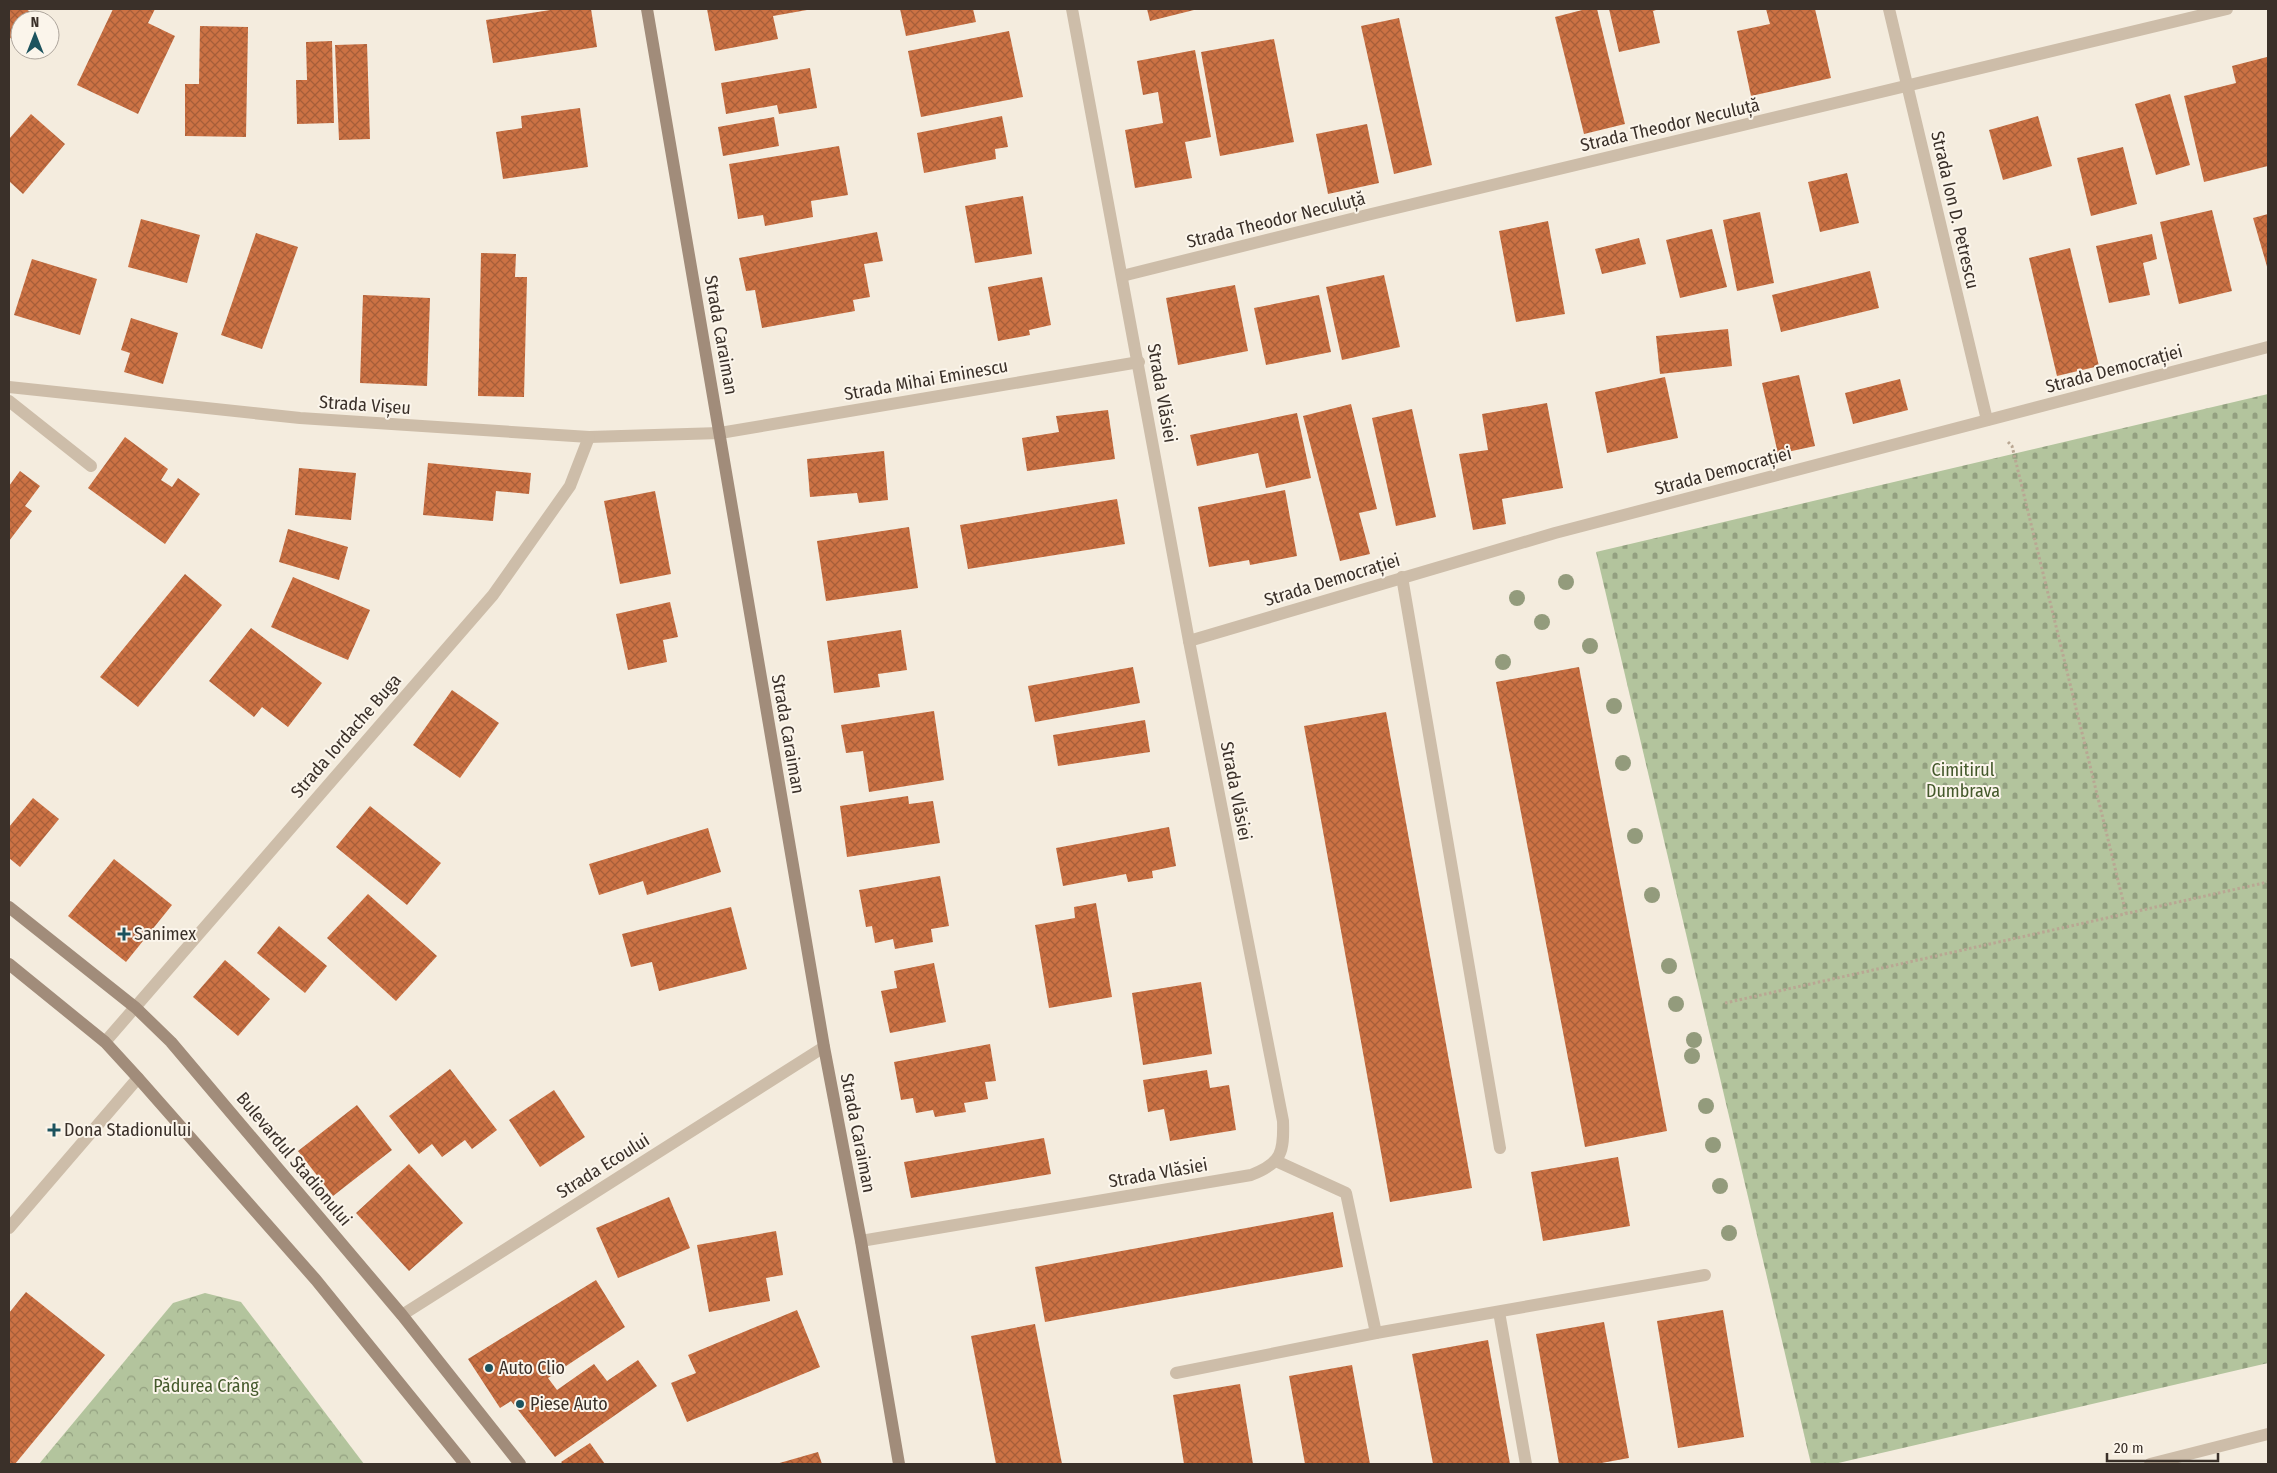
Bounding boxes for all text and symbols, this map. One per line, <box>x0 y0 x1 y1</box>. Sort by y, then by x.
north arrow <box>10 10 60 60</box>
text: N <box>31 14 39 31</box>
street label: Strada Theodor Neculuță <box>1578 94 1762 156</box>
street label: Strada Ion D. Petrescu <box>1926 129 1984 291</box>
street label: Strada Theodor Neculuță <box>1184 187 1368 253</box>
street label: Strada Caraiman <box>700 273 742 397</box>
street label: Strada Democrației <box>2043 340 2185 398</box>
street label: Strada Vlăsiei <box>1142 342 1182 444</box>
street label: Strada Mihai Eminescu <box>842 355 1010 405</box>
street label: Strada Vișeu <box>318 391 412 419</box>
street label: Strada Democrației <box>1652 442 1794 500</box>
street label: Strada Democrației <box>1261 549 1403 611</box>
street label: Strada Iordache Buga <box>286 669 406 802</box>
street label: Strada Caraiman <box>767 672 809 796</box>
street label: Strada Vlăsiei <box>1216 740 1256 842</box>
park label: Cimitirul Dumbrava <box>1926 759 2000 802</box>
place label: Sanimex <box>134 923 196 945</box>
marker: Sanimex <box>118 928 130 940</box>
street label: Strada Caraiman <box>836 1071 880 1195</box>
street label: Bulevardul Stadionului <box>232 1088 356 1230</box>
place label: Dona Stadionului <box>64 1119 191 1141</box>
marker: Dona Stadionului <box>48 1124 60 1136</box>
street label: Strada Ecoului <box>553 1129 653 1203</box>
street label: Strada Vlăsiei <box>1107 1153 1209 1193</box>
place label: Auto Clio <box>499 1357 565 1379</box>
marker: Auto Clio <box>483 1362 495 1374</box>
park label: Pădurea Crâng <box>153 1375 259 1397</box>
place label: Piese Auto <box>530 1393 608 1415</box>
marker: Piese Auto <box>514 1398 526 1410</box>
scale bar <box>2107 1430 2218 1462</box>
text: 20 m <box>2114 1439 2144 1457</box>

